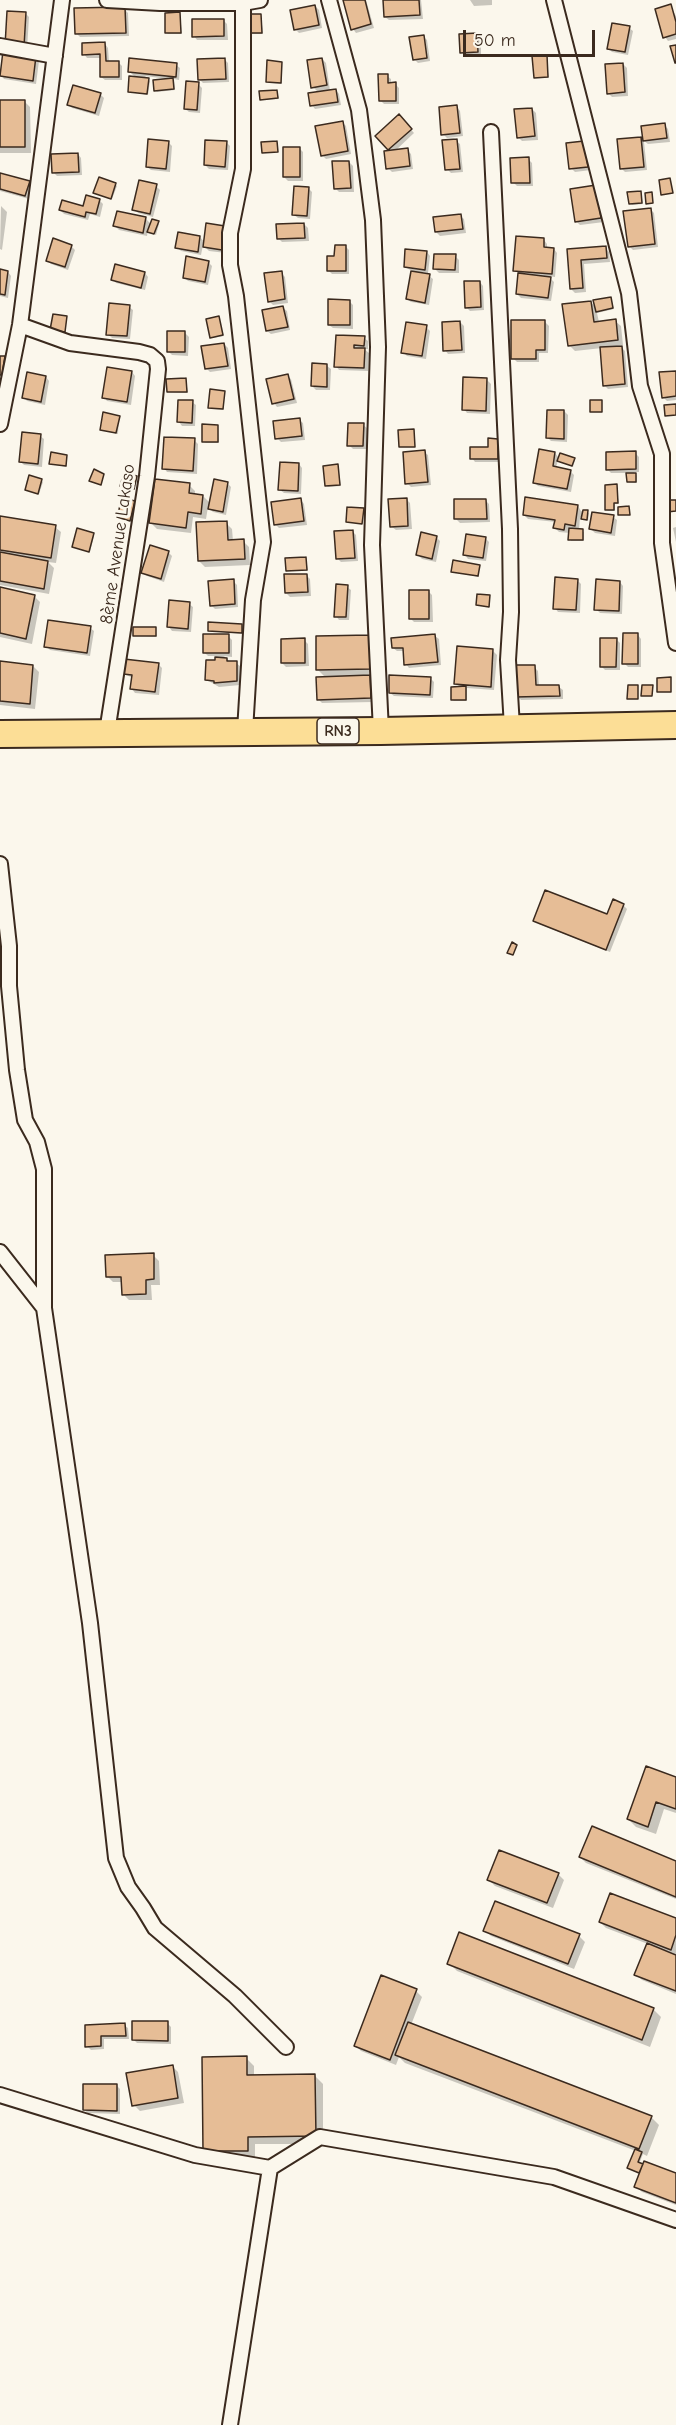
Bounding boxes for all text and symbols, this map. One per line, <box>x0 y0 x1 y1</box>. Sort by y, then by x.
scale bar <box>466 18 598 56</box>
text: 50 m <box>474 30 516 51</box>
street label: 8ème Avenue Lakaso <box>96 462 140 626</box>
road number: RN3 <box>317 718 359 744</box>

